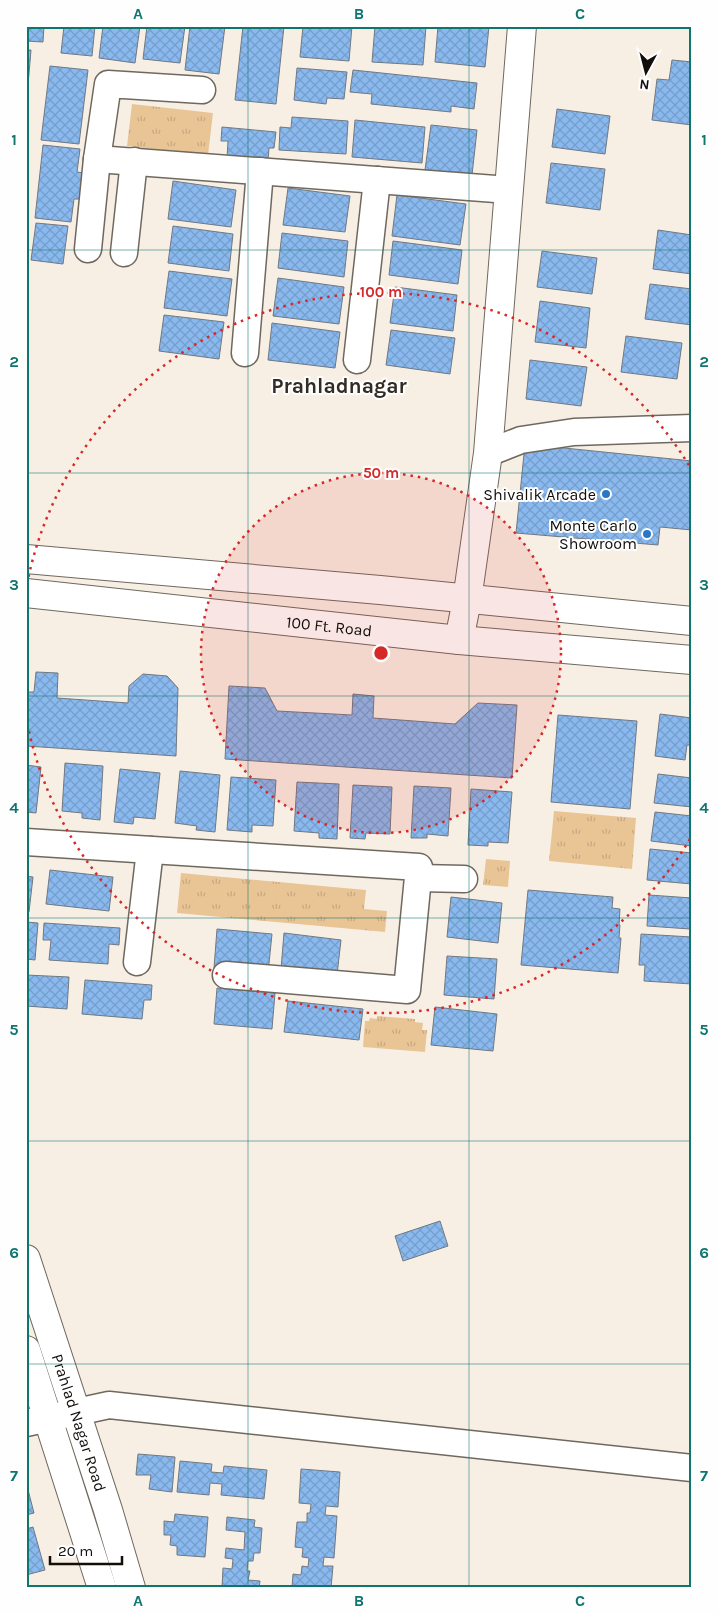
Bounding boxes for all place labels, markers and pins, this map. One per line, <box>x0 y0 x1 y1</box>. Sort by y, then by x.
place label: Shivalik Arcade <box>483 485 596 504</box>
marker: Shivalik Arcade <box>600 488 612 500</box>
place label: Monte Carlo Showroom <box>549 516 637 553</box>
marker: Monte Carlo Showroom <box>641 528 653 540</box>
centre of rings <box>372 644 390 662</box>

